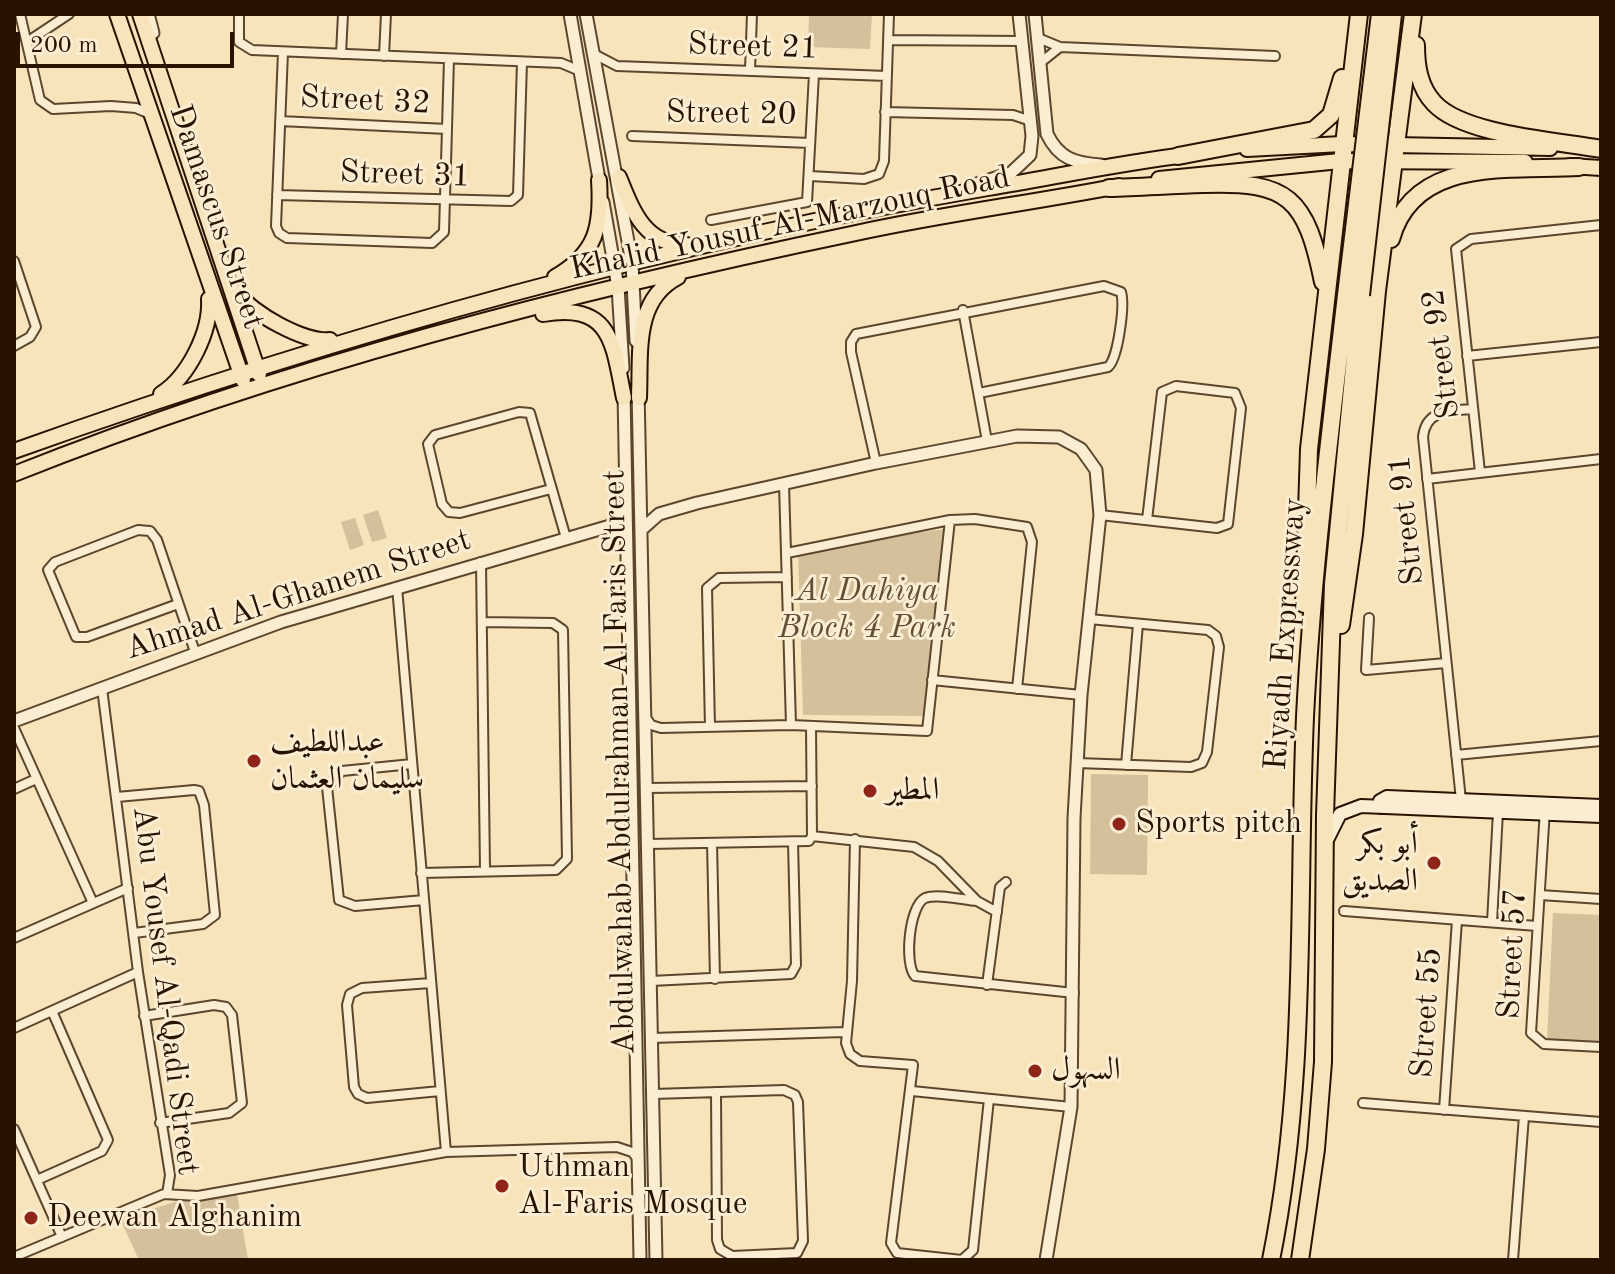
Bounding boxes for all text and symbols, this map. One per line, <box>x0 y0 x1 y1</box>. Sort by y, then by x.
scale bar <box>20 16 238 66</box>
street label: Street 21 <box>687 26 819 68</box>
text: 200 m <box>30 34 98 58</box>
street label: Street 32 <box>299 78 431 124</box>
street label: Street 20 <box>665 94 797 134</box>
street label: Damascus Street <box>160 100 272 334</box>
street label: Street 31 <box>339 154 471 196</box>
street label: Khalid Yousuf Al-Marzouq Road <box>566 159 1014 289</box>
street label: Street 92 <box>1415 287 1469 421</box>
street label: Street 91 <box>1381 453 1433 587</box>
street label: Abdulwahab Abdulrahman Al Faris Street <box>596 469 644 1055</box>
street label: Riyadh Expressway <box>1257 496 1315 772</box>
street label: Ahmad Al-Ghanem Street <box>120 521 476 669</box>
park label: Al Dahiya Block 4 Park <box>778 573 956 648</box>
place label: عبداللطيف سليمان العثمان <box>270 724 424 799</box>
marker: عبداللطيف سليمان العثمان <box>245 752 263 770</box>
place label: المطير <box>886 772 940 810</box>
marker: المطير <box>861 782 879 800</box>
street label: Abu Yousef Al-Qadi Street <box>123 804 207 1178</box>
place label: Sports pitch <box>1135 805 1302 843</box>
marker: Sports pitch <box>1110 815 1128 833</box>
place label: أبو بكر الصديق <box>1342 826 1418 901</box>
marker: أبو بكر الصديق <box>1425 854 1443 872</box>
street label: Street 57 <box>1490 888 1536 1020</box>
street label: Street 55 <box>1403 946 1451 1080</box>
place label: السهول <box>1051 1052 1121 1090</box>
marker: السهول <box>1026 1062 1044 1080</box>
place label: Uthman Al-Faris Mosque <box>518 1149 747 1224</box>
marker: Uthman Al-Faris Mosque <box>493 1177 511 1195</box>
place label: Deewan Alghanim <box>47 1199 302 1237</box>
marker: Deewan Alghanim <box>22 1209 40 1227</box>

